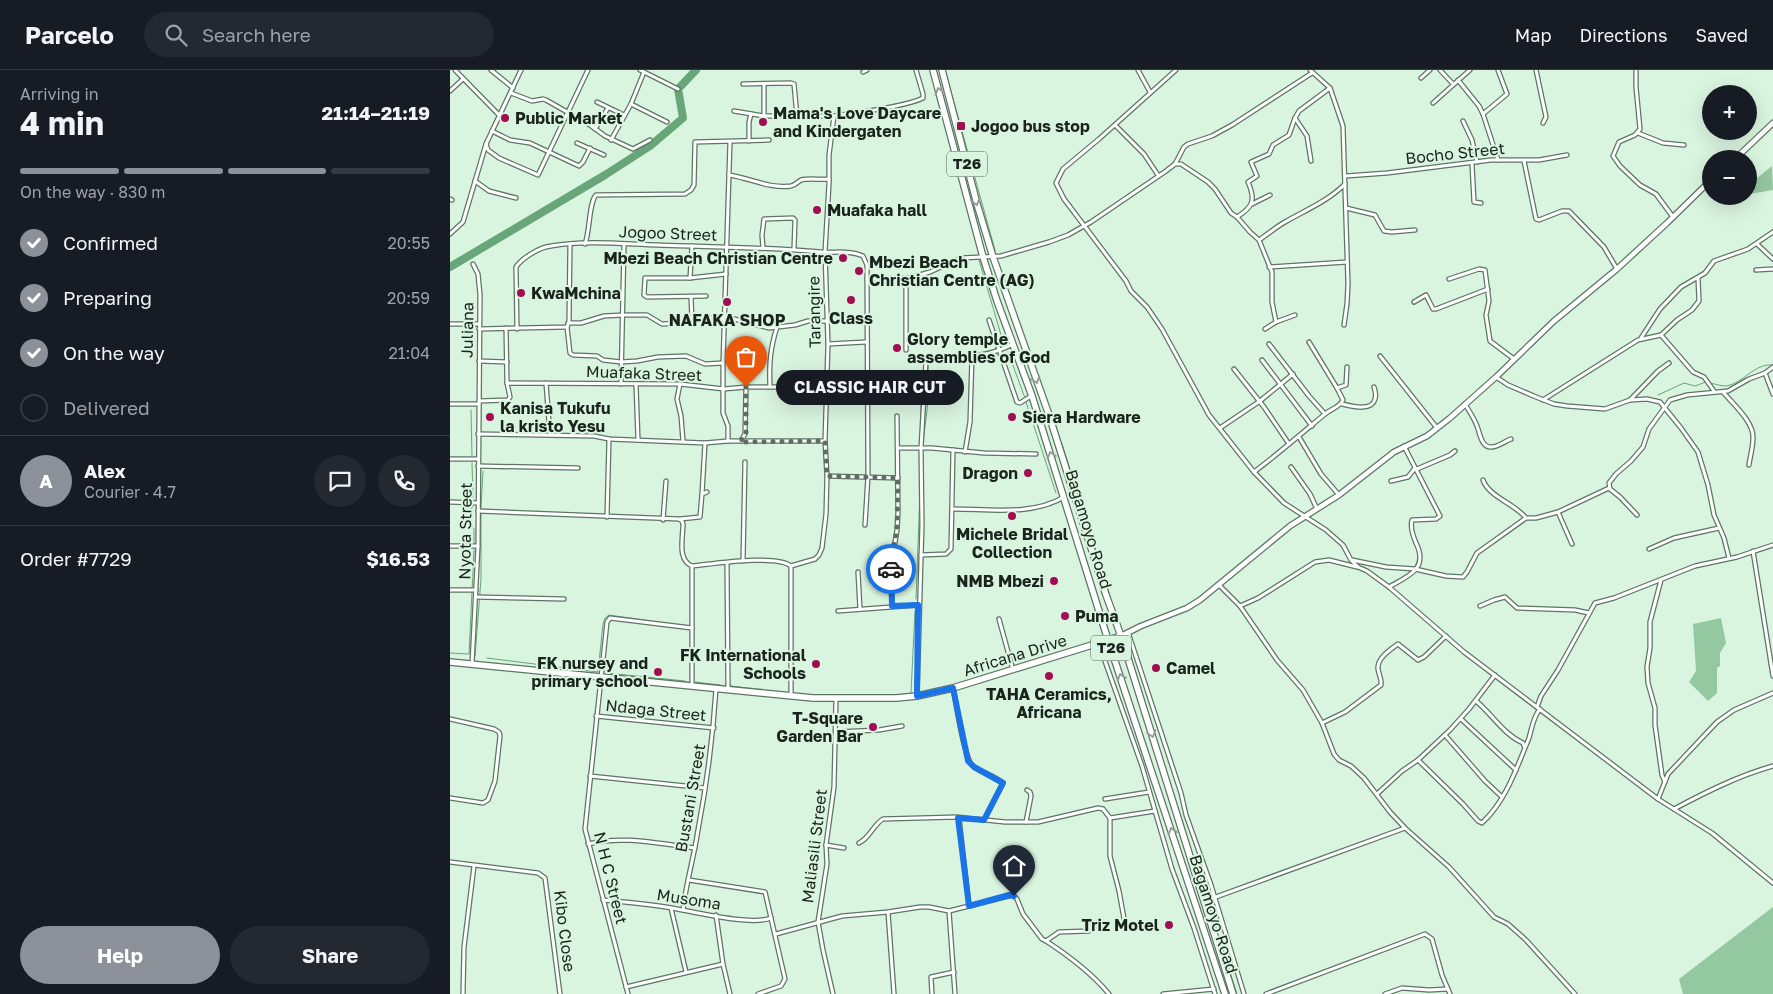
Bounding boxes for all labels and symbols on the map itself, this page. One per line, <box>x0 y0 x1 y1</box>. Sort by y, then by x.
one-way arrow <box>935 87 945 96</box>
place label: Mama's Love Daycare and Kindergaten <box>773 103 941 141</box>
place label: Public Market <box>515 108 623 128</box>
marker: Public Market <box>499 112 511 124</box>
marker: Mama's Love Daycare and Kindergaten <box>757 116 769 128</box>
place label: Jogoo bus stop <box>971 116 1090 136</box>
marker: Jogoo bus stop <box>955 120 967 132</box>
street label: Bocho Street <box>1404 138 1506 168</box>
road number: T26 <box>947 152 987 176</box>
one-way arrow <box>971 197 981 205</box>
place label: Muafaka hall <box>827 200 928 220</box>
marker: Muafaka hall <box>811 204 823 216</box>
street label: Jogoo Street <box>618 221 718 245</box>
place label: Mbezi Beach Christian Centre <box>604 248 833 268</box>
marker: Mbezi Beach Christian Centre <box>837 252 849 264</box>
place label: Mbezi Beach Christian Centre (AG) <box>869 252 1035 290</box>
marker: Mbezi Beach Christian Centre (AG) <box>853 265 865 277</box>
street label: Tarangire <box>803 276 825 348</box>
place label: KwaMchina <box>531 283 621 303</box>
marker: KwaMchina <box>515 287 527 299</box>
marker: Class <box>845 294 857 306</box>
marker: NAFAKA SHOP <box>721 296 733 308</box>
street label: Juliana <box>457 302 477 358</box>
place label: Class <box>829 308 873 328</box>
place label: NAFAKA SHOP <box>669 310 786 330</box>
place label: Glory temple assemblies of God <box>907 329 1050 367</box>
pin <box>725 336 767 387</box>
marker: Glory temple assemblies of God <box>891 342 903 354</box>
street label: Muafaka Street <box>586 361 702 385</box>
callout: CLASSIC HAIR CUT <box>776 370 964 404</box>
one-way arrow <box>1030 375 1040 384</box>
place label: Kanisa Tukufu la kristo Yesu <box>500 398 610 436</box>
place label: Siera Hardware <box>1022 407 1141 427</box>
marker: Kanisa Tukufu la kristo Yesu <box>484 411 496 423</box>
marker: Siera Hardware <box>1006 411 1018 423</box>
one-way arrow <box>1047 452 1057 460</box>
place label: Dragon <box>962 463 1018 483</box>
marker: Dragon <box>1022 467 1034 479</box>
street label: Bagamoyo Road <box>1061 467 1117 591</box>
street label: Nyota Street <box>454 482 476 580</box>
marker: Michele Bridal Collection <box>1006 510 1018 522</box>
place label: Michele Bridal Collection <box>956 524 1069 562</box>
courier <box>866 544 916 594</box>
place label: NMB Mbezi <box>956 571 1044 591</box>
marker: NMB Mbezi <box>1048 575 1060 587</box>
place label: Puma <box>1075 606 1119 626</box>
marker: Puma <box>1059 610 1071 622</box>
street label: Africana Drive <box>961 630 1069 680</box>
road number: T26 <box>1091 636 1131 660</box>
place label: FK International Schools <box>680 645 807 683</box>
place label: FK nursey and primary school <box>532 653 649 691</box>
marker: FK International Schools <box>810 658 822 670</box>
place label: Camel <box>1166 658 1216 678</box>
marker: Camel <box>1150 662 1162 674</box>
marker: FK nursey and primary school <box>652 666 664 678</box>
marker: TAHA Ceramics, Africana <box>1043 670 1055 682</box>
one-way arrow <box>1117 673 1127 682</box>
place label: TAHA Ceramics, Africana <box>986 684 1112 722</box>
street label: Ndaga Street <box>605 695 707 725</box>
place label: T-Square Garden Bar <box>776 708 863 746</box>
marker: T-Square Garden Bar <box>867 721 879 733</box>
one-way arrow <box>1146 729 1156 738</box>
street label: Bustani Street <box>671 742 709 854</box>
street label: Maliasili Street <box>797 788 831 904</box>
one-way arrow <box>1168 827 1178 836</box>
street label: N H C Street <box>590 830 632 926</box>
pin <box>993 845 1035 896</box>
street label: Bagamoyo Road <box>1185 852 1243 976</box>
street label: Musoma <box>655 884 723 914</box>
street label: Kibo Close <box>550 889 580 973</box>
place label: Triz Motel <box>1082 915 1160 935</box>
marker: Triz Motel <box>1163 919 1175 931</box>

